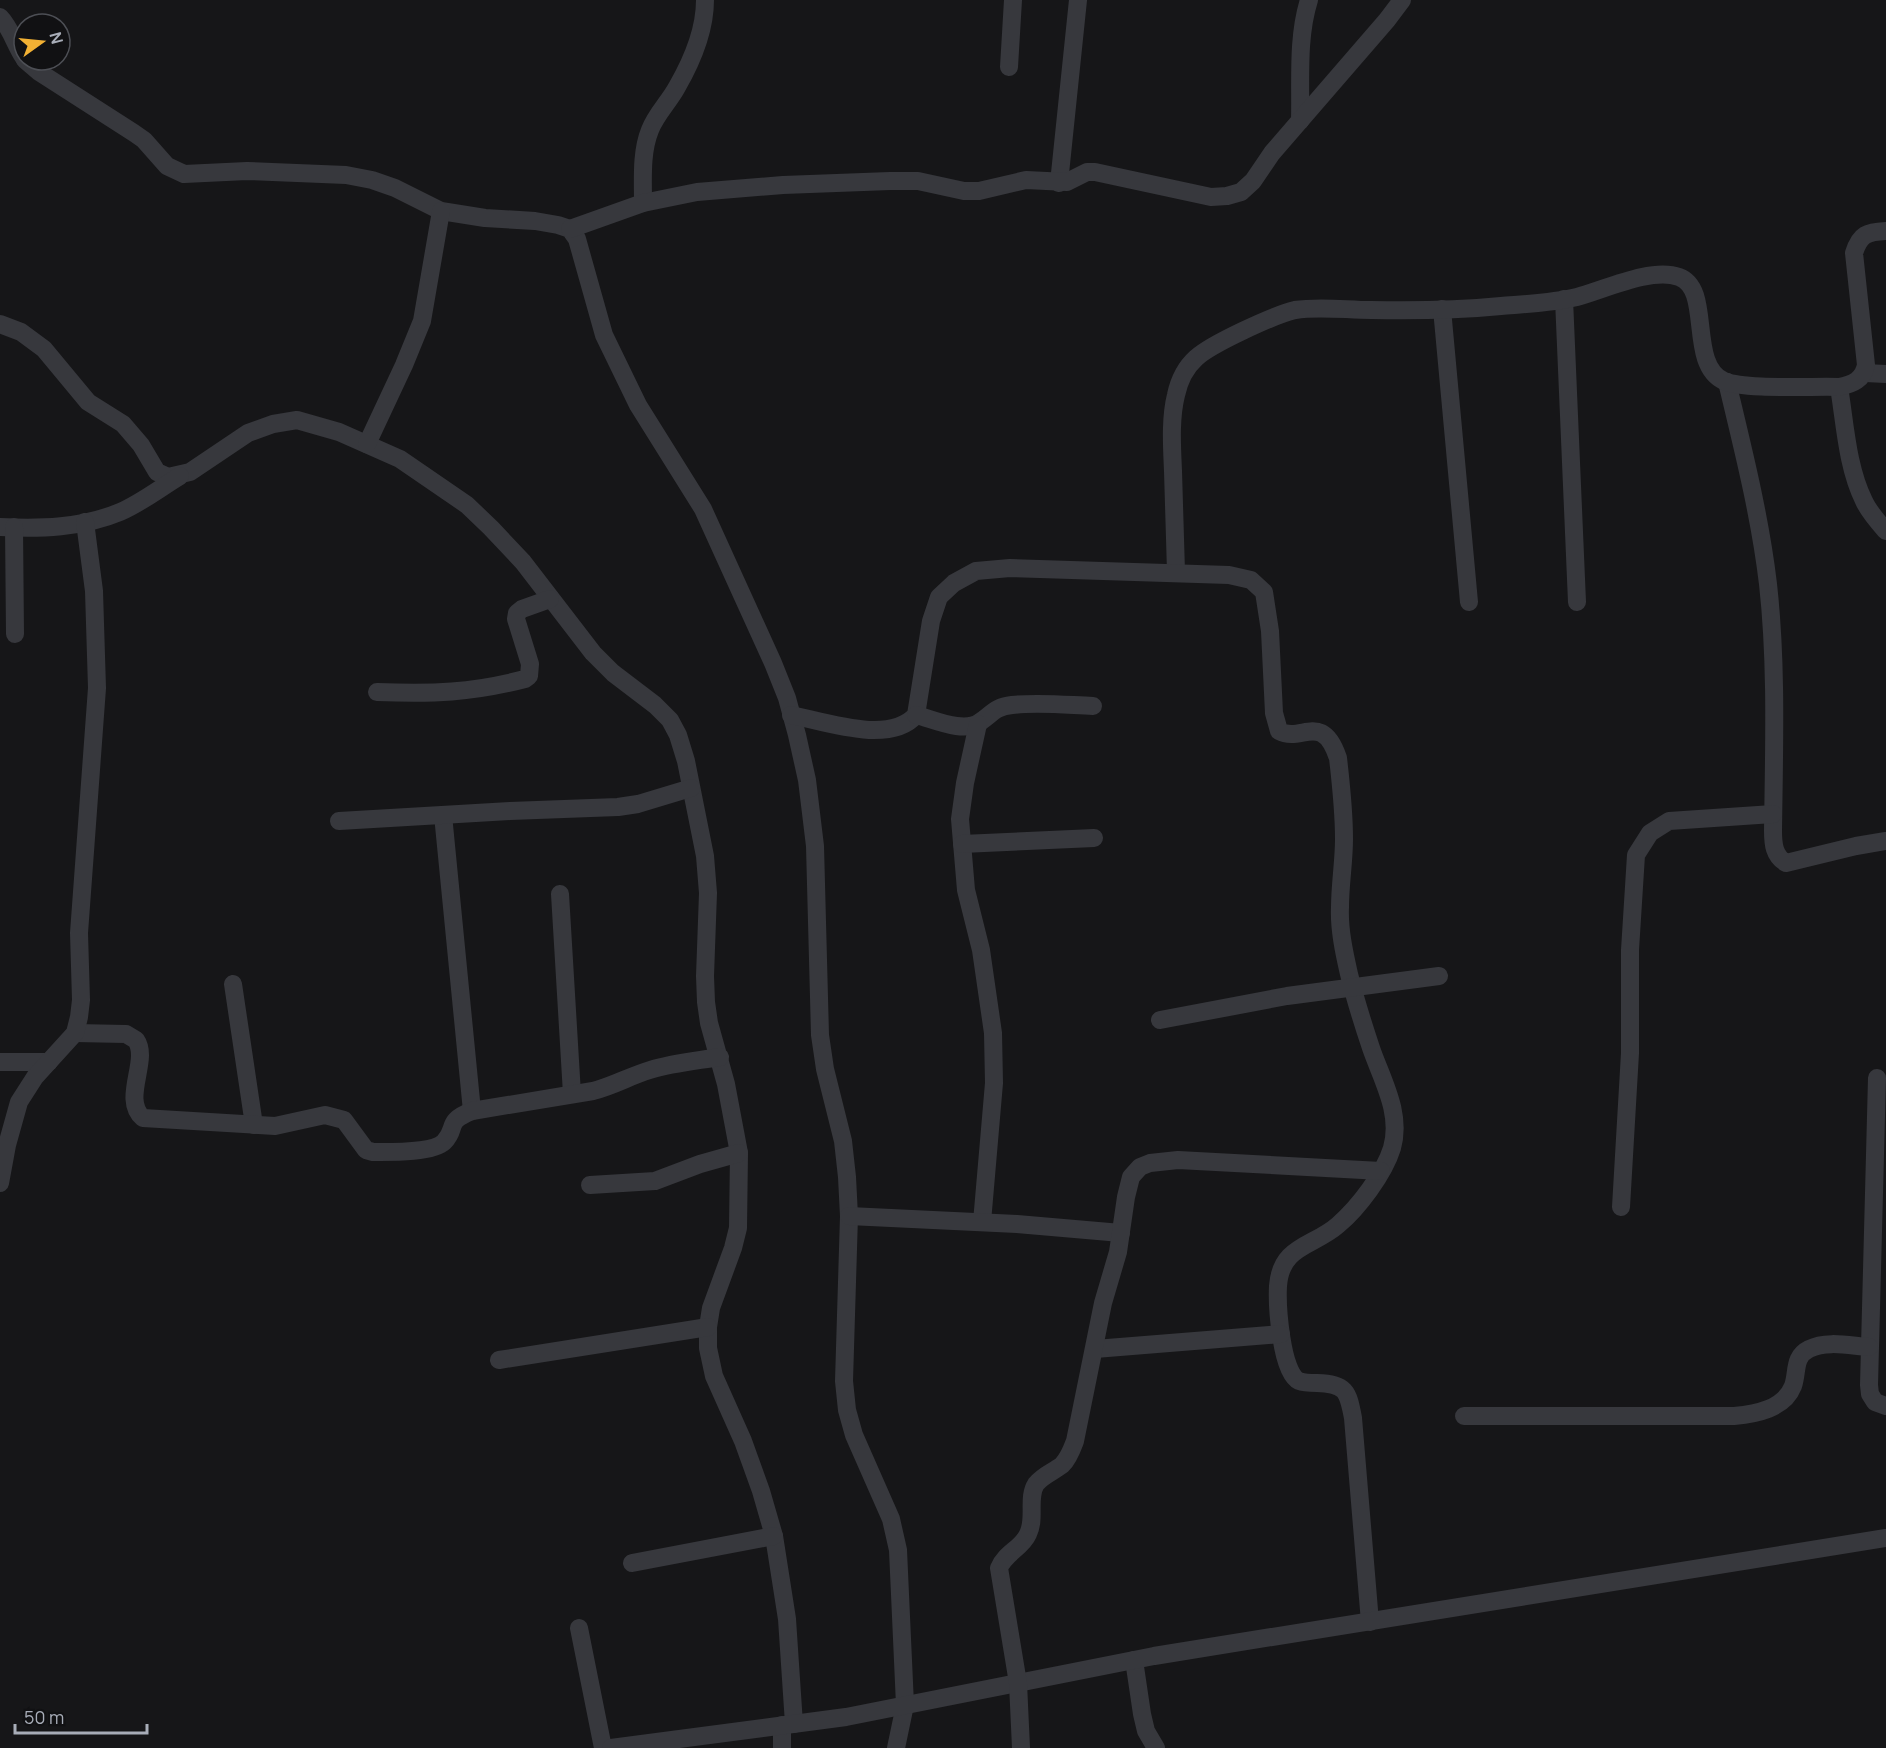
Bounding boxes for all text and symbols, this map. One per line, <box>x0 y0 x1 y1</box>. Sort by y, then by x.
north arrow <box>12 12 72 72</box>
text: N <box>44 30 69 47</box>
scale bar <box>15 1697 147 1735</box>
text: 50 m <box>24 1705 64 1729</box>

